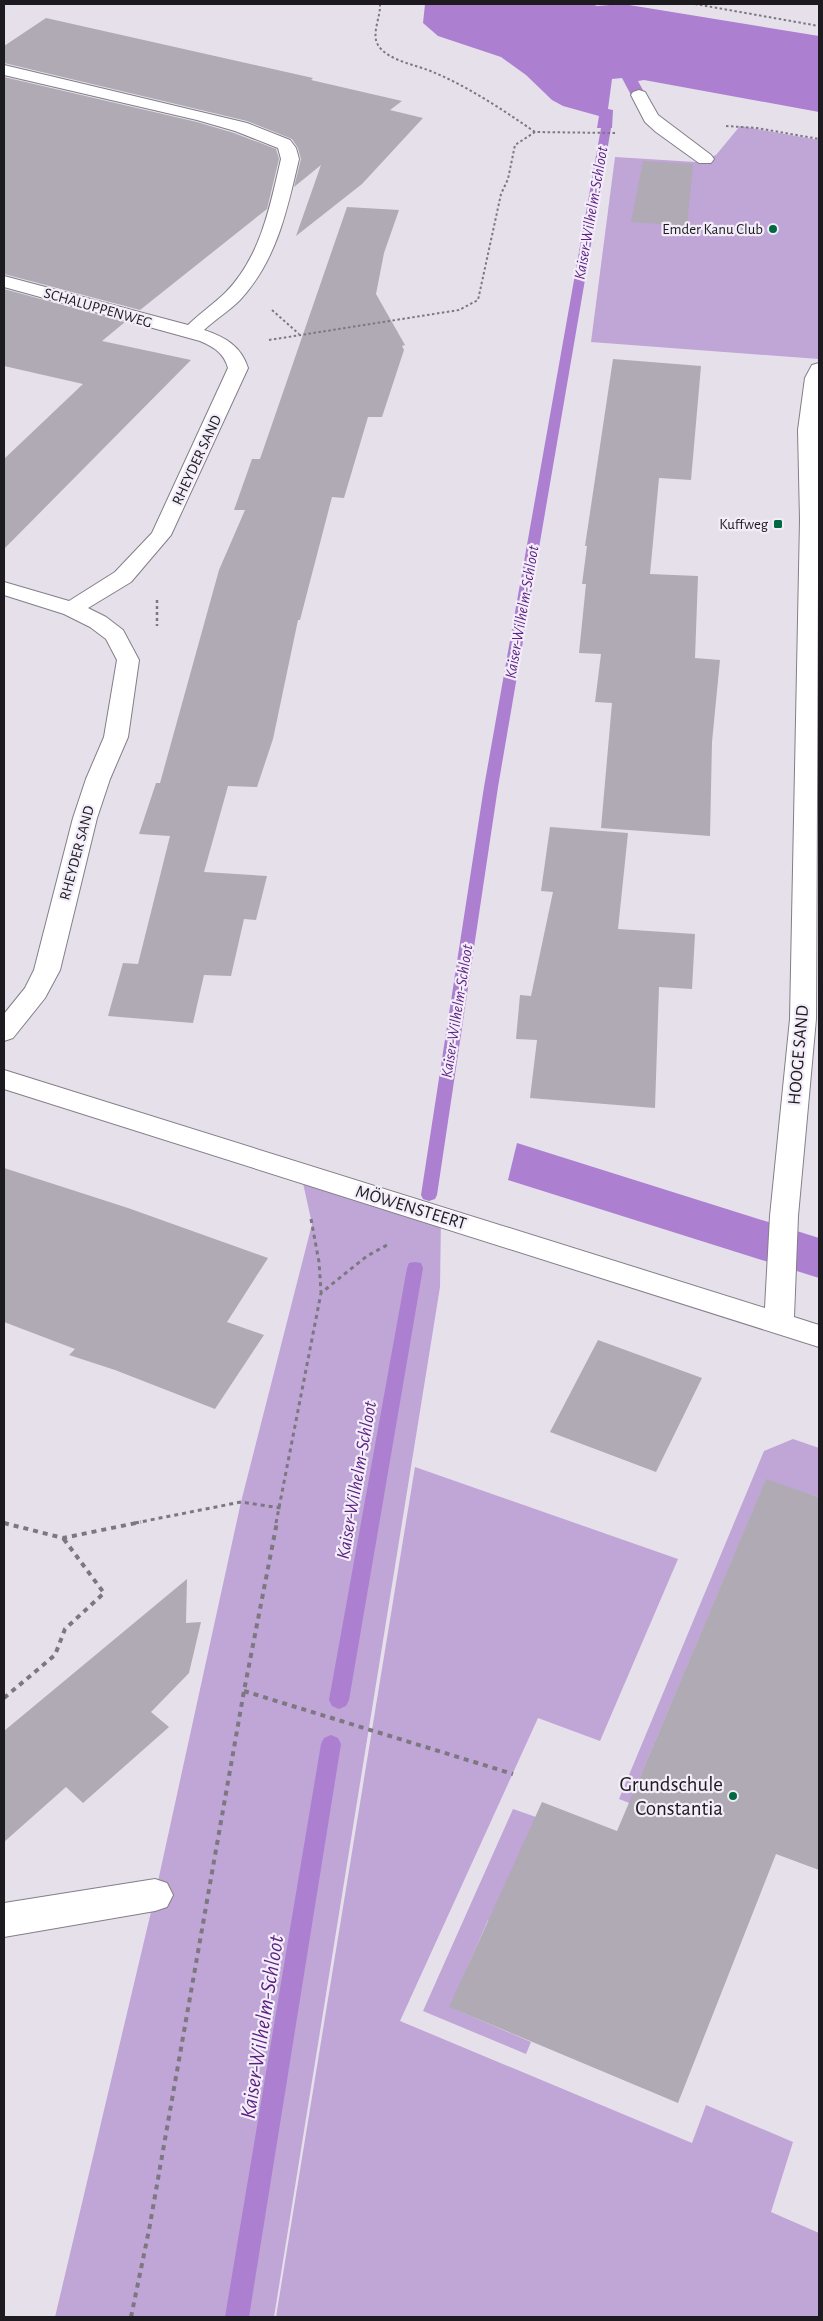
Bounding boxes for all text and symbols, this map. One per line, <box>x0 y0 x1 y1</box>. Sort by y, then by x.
water label: Kaiser-Wilhelm-Schloot <box>571 144 611 281</box>
place label: Emder Kanu Club <box>662 222 763 237</box>
marker: Emder Kanu Club <box>767 223 779 235</box>
street label: SCHALUPPENWEG <box>42 285 154 331</box>
street label: RHEYDER SAND <box>170 413 224 507</box>
place label: Kuffweg <box>719 517 769 532</box>
marker: Kuffweg <box>772 518 784 530</box>
water label: Kaiser-Wilhelm-Schloot <box>502 543 542 680</box>
street label: RHEYDER SAND <box>57 804 97 902</box>
water label: Kaiser-Wilhelm-Schloot <box>439 942 476 1079</box>
street label: HOOGE SAND <box>786 1004 812 1106</box>
street label: MÖWENSTEERT <box>353 1181 469 1233</box>
water label: Kaiser-Wilhelm-Schloot <box>334 1399 380 1561</box>
place label: Grundschule Constantia <box>619 1774 723 1819</box>
marker: Grundschule Constantia <box>727 1790 739 1802</box>
water label: Kaiser-Wilhelm-Schloot <box>237 1933 288 2120</box>

